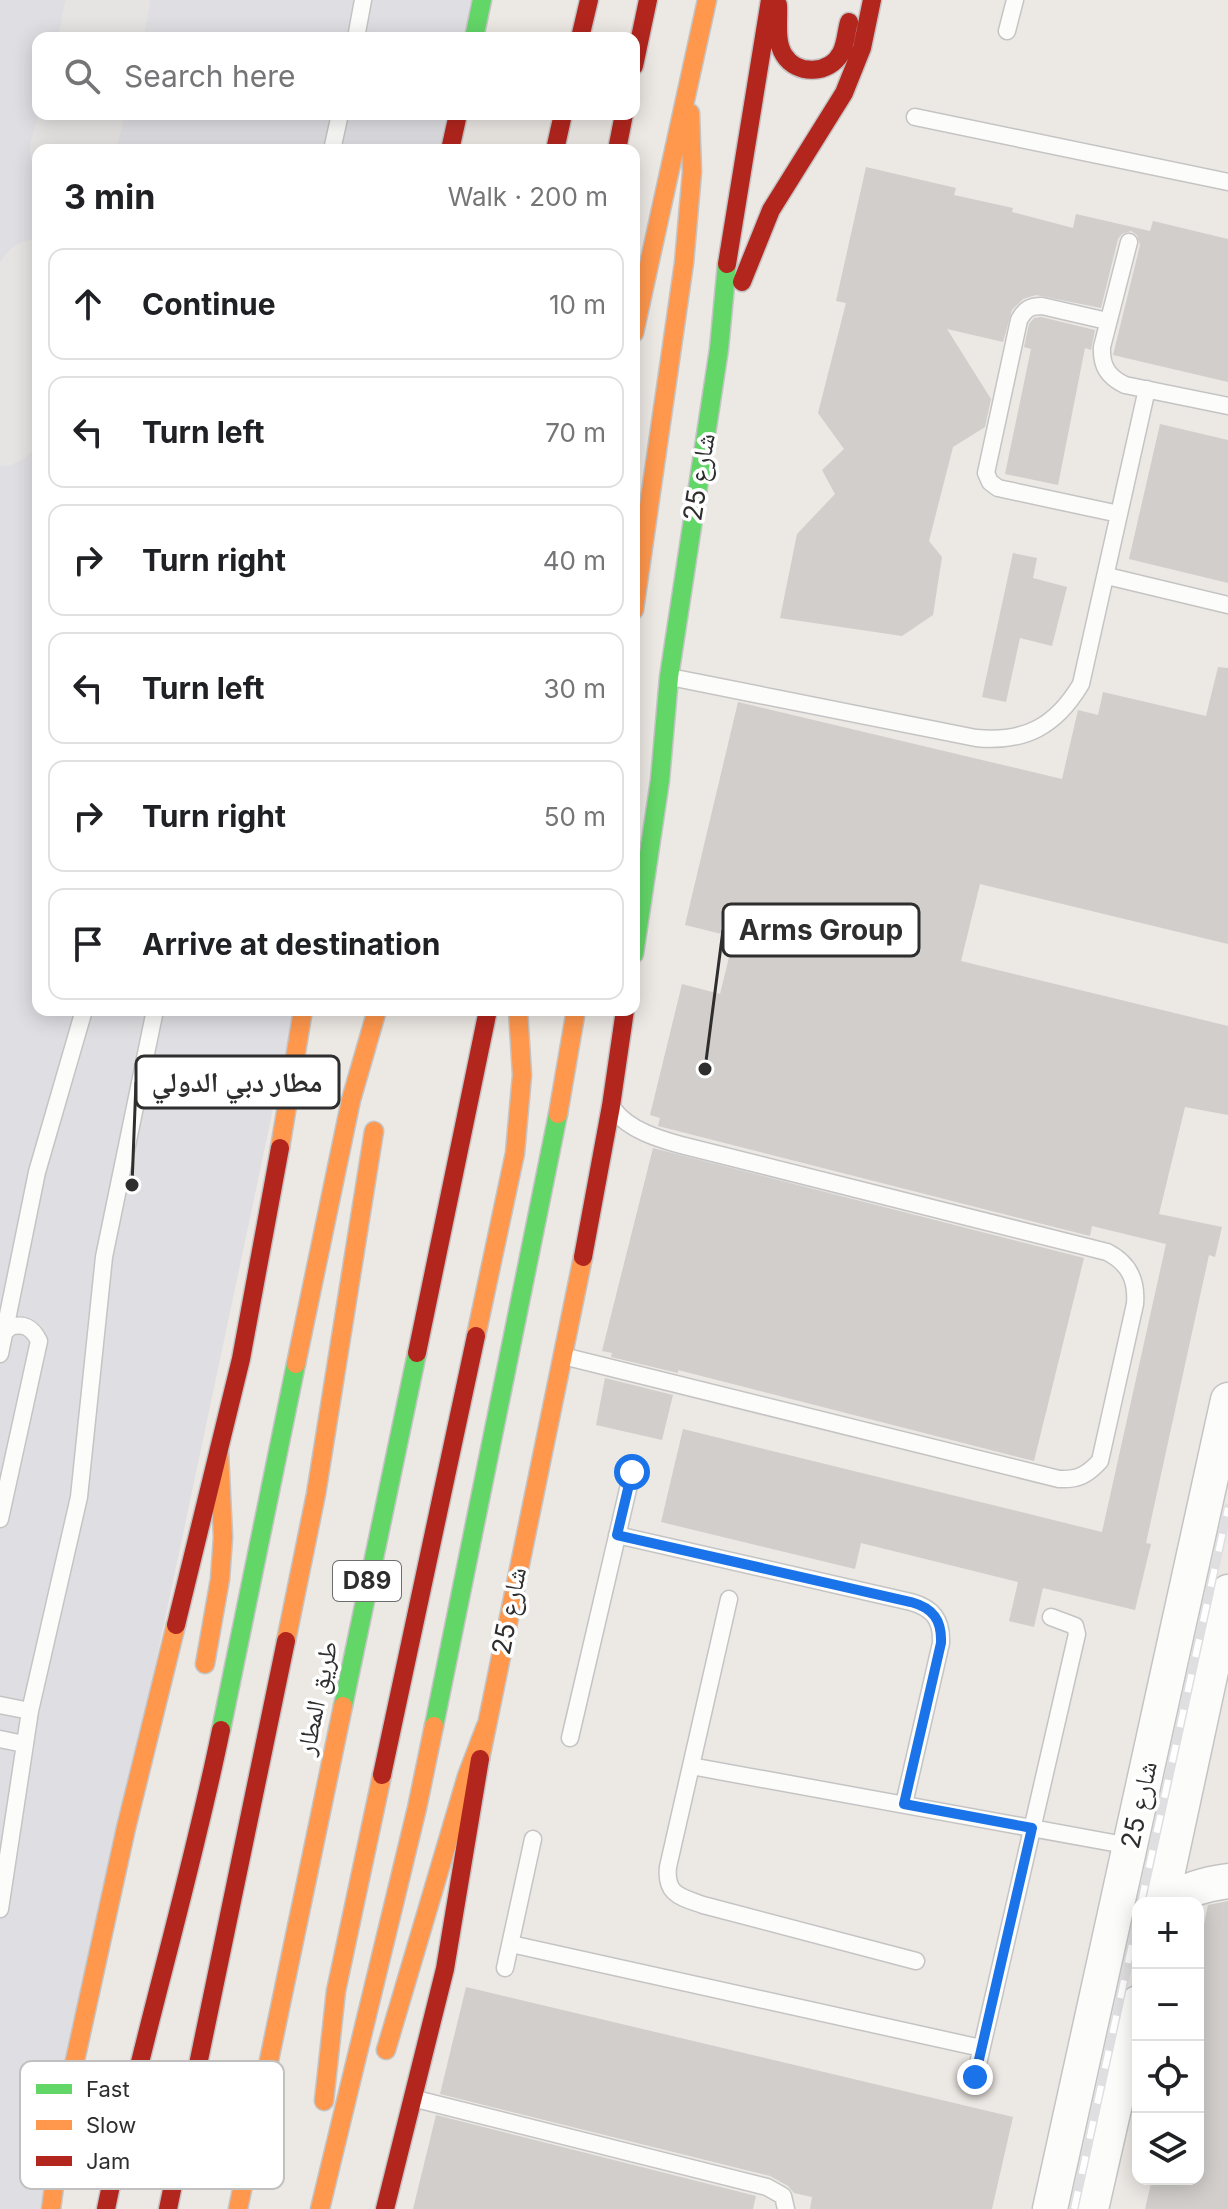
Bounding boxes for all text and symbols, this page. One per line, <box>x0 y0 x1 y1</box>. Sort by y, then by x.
search box <box>32 32 640 120</box>
icon: search <box>60 54 104 98</box>
text: Search here <box>124 58 296 94</box>
text: 3 min <box>64 176 155 217</box>
text: Walk · 200 m <box>448 181 608 212</box>
icon: ahead <box>66 282 110 326</box>
text: Continue <box>142 286 276 322</box>
text: 10 m <box>549 289 606 320</box>
icon: left <box>66 410 110 454</box>
text: Turn left <box>142 414 264 450</box>
text: 70 m <box>545 417 606 448</box>
street label: شارع 25 <box>676 431 722 523</box>
icon: right <box>66 538 110 582</box>
text: Turn right <box>142 542 286 578</box>
text: 40 m <box>543 545 606 576</box>
icon: left <box>66 666 110 710</box>
text: Turn left <box>142 670 264 706</box>
text: 30 m <box>543 673 606 704</box>
icon: right <box>66 794 110 838</box>
text: Turn right <box>142 798 286 834</box>
text: 50 m <box>544 801 606 832</box>
callout: Arms Group <box>723 904 919 956</box>
text: Arms Group <box>739 913 903 947</box>
icon: arrive <box>66 922 110 966</box>
text: Arrive at destination <box>142 926 440 962</box>
callout: مطار دبي الدولي <box>136 1056 339 1108</box>
text: مطار دبي الدولي <box>151 1065 323 1105</box>
route start <box>614 1454 650 1490</box>
road number: D89 <box>333 1561 401 1601</box>
street label: شارع 25 <box>485 1565 533 1657</box>
street label: طريق المطار <box>289 1638 345 1759</box>
street label: شارع 25 <box>1114 1758 1164 1852</box>
map controls <box>1132 1897 1204 2185</box>
button: + <box>1132 1897 1204 1969</box>
button: − <box>1132 1969 1204 2041</box>
button: locate <box>1132 2041 1204 2113</box>
route end <box>957 2059 993 2095</box>
legend <box>20 2061 284 2189</box>
text: Fast <box>86 2076 130 2102</box>
text: Slow <box>86 2112 136 2138</box>
button: layers <box>1132 2113 1204 2185</box>
text: Jam <box>86 2148 130 2174</box>

